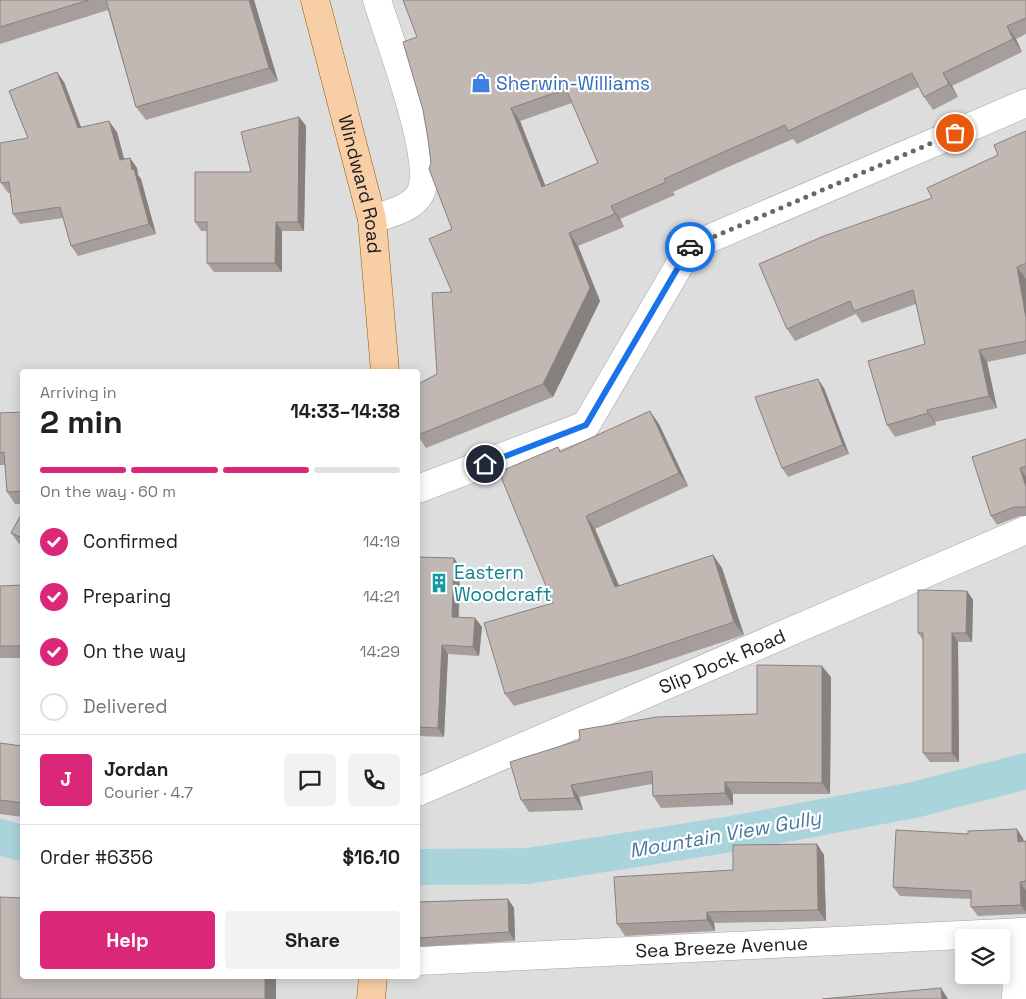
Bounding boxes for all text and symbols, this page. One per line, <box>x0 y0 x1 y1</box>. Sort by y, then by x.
place label: Sherwin-Williams <box>496 71 650 96</box>
shop icon: Sherwin-Williams <box>470 72 492 94</box>
street label: Windward Road <box>332 112 387 255</box>
pin <box>934 112 976 154</box>
icon: bag <box>941 119 969 147</box>
courier <box>665 222 715 272</box>
icon: car <box>676 233 704 261</box>
text: Arriving in <box>40 382 117 403</box>
text: 14:33–14:38 <box>290 399 400 424</box>
text: 2 min <box>40 402 123 442</box>
pin <box>464 443 506 485</box>
icon: home <box>471 450 499 478</box>
text: On the way · 60 m <box>40 481 176 502</box>
icon: check <box>40 528 68 556</box>
text: Confirmed <box>83 529 178 554</box>
text: 14:19 <box>363 531 400 552</box>
place label: Eastern Woodcraft <box>454 560 551 607</box>
building icon: Eastern Woodcraft <box>428 572 450 594</box>
icon: check <box>40 583 68 611</box>
text: Preparing <box>83 584 171 609</box>
text: 14:21 <box>363 586 400 607</box>
street label: Slip Dock Road <box>655 623 789 700</box>
icon: check <box>40 638 68 666</box>
text: On the way <box>83 639 186 664</box>
text: 14:29 <box>360 641 400 662</box>
text: Delivered <box>83 694 168 719</box>
button: chat <box>284 754 336 806</box>
button: phone <box>348 754 400 806</box>
text: Jordan <box>104 757 169 782</box>
text: J <box>60 767 72 792</box>
text: Courier · 4.7 <box>104 782 193 803</box>
water label: Mountain View Gully <box>627 804 825 864</box>
text: Order #6356 <box>40 845 153 870</box>
text: $16.10 <box>343 845 400 870</box>
button: Help <box>40 911 215 969</box>
button: Share <box>225 911 400 969</box>
map controls <box>955 929 1010 984</box>
button: layers <box>955 929 1010 984</box>
street label: Sea Breeze Avenue <box>635 930 809 964</box>

